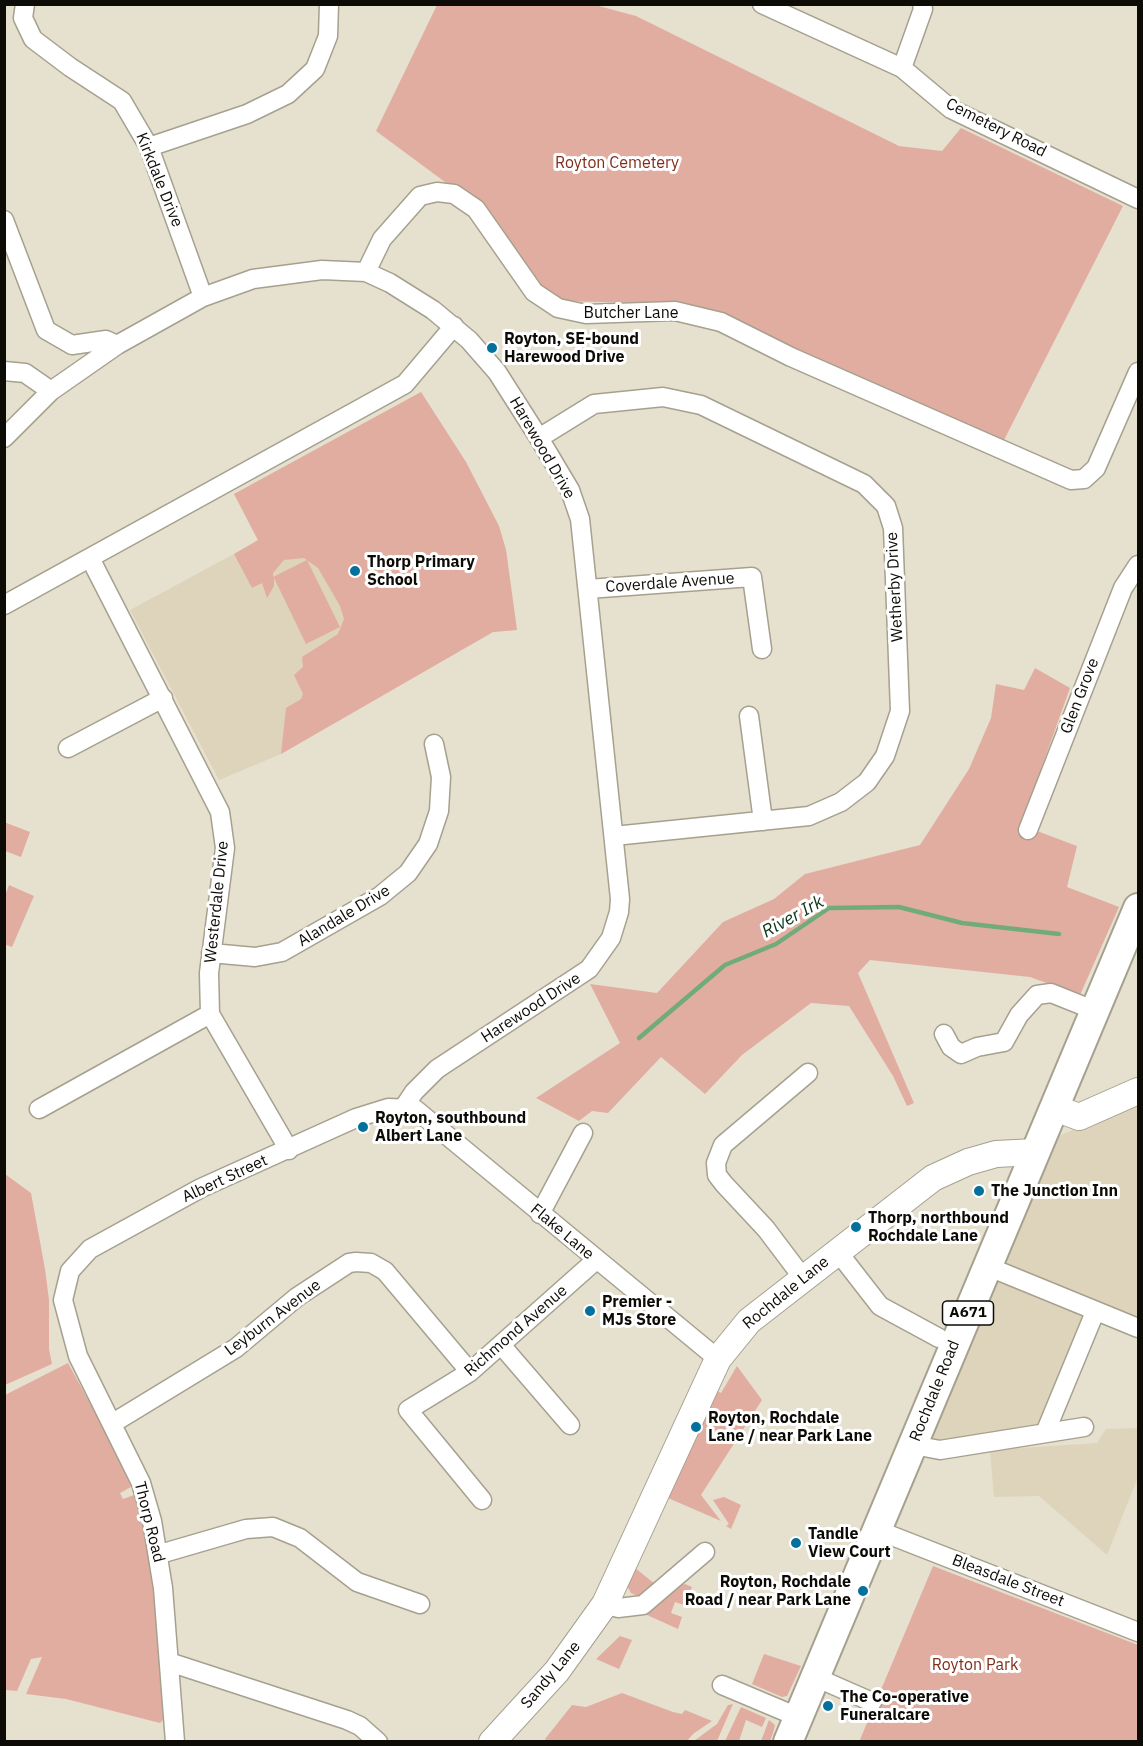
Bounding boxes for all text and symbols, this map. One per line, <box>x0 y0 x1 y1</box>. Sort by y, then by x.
street label: Cemetery Road <box>942 94 1050 162</box>
street label: Kirkdale Drive <box>131 130 187 230</box>
park label: Royton Cemetery <box>555 153 679 173</box>
street label: Butcher Lane <box>583 303 679 323</box>
place label: Royton, SE-bound Harewood Drive <box>504 329 639 367</box>
marker: Royton, SE-bound Harewood Drive <box>485 341 499 355</box>
street label: Harewood Drive <box>505 394 579 502</box>
street label: Wetherby Drive <box>883 531 907 643</box>
place label: Thorp Primary School <box>367 552 475 590</box>
marker: Thorp Primary School <box>348 564 362 578</box>
street label: Coverdale Avenue <box>605 569 735 597</box>
street label: Glen Grove <box>1057 656 1103 736</box>
street label: Westerdale Drive <box>201 840 233 964</box>
street label: Alandale Drive <box>294 881 394 951</box>
water label: River Irk <box>758 891 828 943</box>
street label: Harewood Drive <box>478 969 584 1047</box>
place label: Royton, southbound Albert Lane <box>375 1108 526 1146</box>
marker: Royton, southbound Albert Lane <box>356 1120 370 1134</box>
street label: Albert Street <box>179 1151 271 1207</box>
place label: The Junction Inn <box>991 1181 1118 1201</box>
marker: The Junction Inn <box>972 1184 986 1198</box>
street label: Flake Lane <box>526 1200 598 1264</box>
place label: Thorp, northbound Rochdale Lane <box>868 1208 1009 1246</box>
marker: Thorp, northbound Rochdale Lane <box>849 1220 863 1234</box>
street label: Rochdale Lane <box>739 1252 833 1334</box>
street label: Leyburn Avenue <box>221 1276 325 1360</box>
street label: Richmond Avenue <box>461 1281 571 1381</box>
place label: Premier - MJs Store <box>602 1292 676 1330</box>
road number: A671 <box>942 1301 994 1325</box>
marker: Premier - MJs Store <box>583 1304 597 1318</box>
street label: Rochdale Road <box>906 1338 964 1444</box>
place label: Royton, Rochdale Lane / near Park Lane <box>708 1408 872 1446</box>
marker: Royton, Rochdale Lane / near Park Lane <box>689 1420 703 1434</box>
street label: Thorp Road <box>130 1479 168 1565</box>
place label: Tandle View Court <box>808 1524 891 1562</box>
marker: Tandle View Court <box>789 1536 803 1550</box>
street label: Bleasdale Street <box>949 1551 1067 1611</box>
place label: Royton, Rochdale Road / near Park Lane <box>685 1572 851 1610</box>
marker: Royton, Rochdale Road / near Park Lane <box>856 1584 870 1598</box>
street label: Sandy Lane <box>517 1637 585 1713</box>
park label: Royton Park <box>932 1655 1018 1675</box>
place label: The Co-operative Funeralcare <box>840 1687 969 1725</box>
marker: The Co-operative Funeralcare <box>821 1699 835 1713</box>

